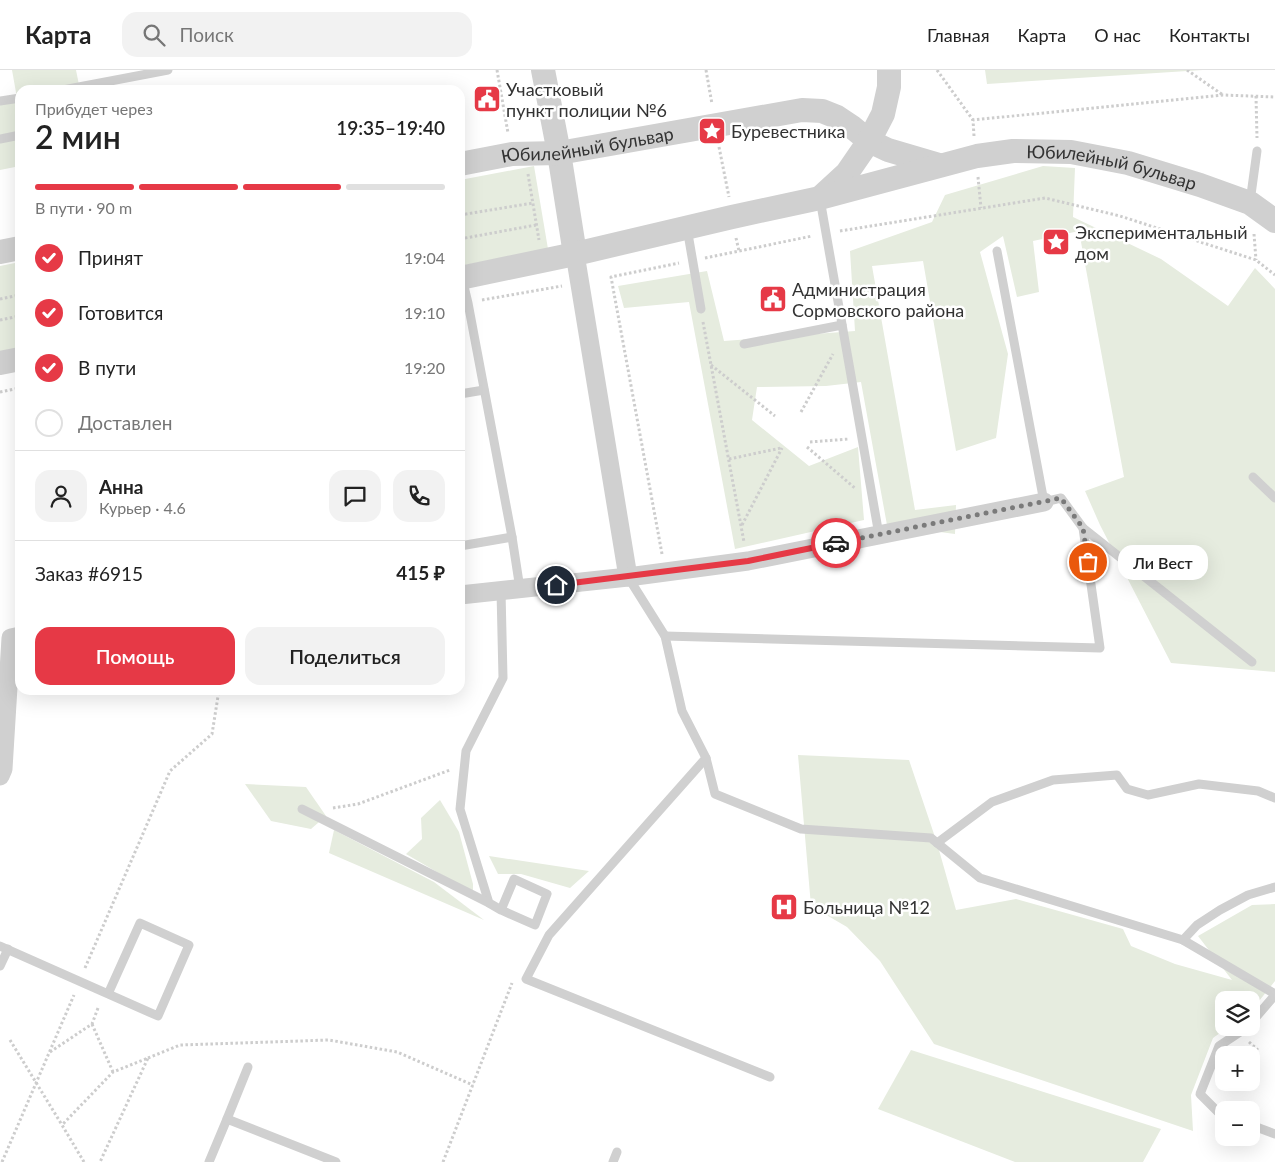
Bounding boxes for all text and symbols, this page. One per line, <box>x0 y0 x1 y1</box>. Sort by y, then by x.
search box <box>122 12 472 57</box>
text: Карта <box>25 20 92 49</box>
icon: search <box>140 21 168 49</box>
text: Поиск <box>180 23 234 46</box>
text: Главная <box>927 24 990 46</box>
text: Карта <box>1018 24 1066 46</box>
text: О нас <box>1094 24 1141 46</box>
text: Контакты <box>1169 24 1250 46</box>
place label: Участковый пункт полиции №6 <box>506 78 667 121</box>
public building icon: Участковый пункт полиции №6 <box>472 84 502 114</box>
text: Прибудет через <box>35 99 153 118</box>
text: 19:35–19:40 <box>336 116 445 139</box>
place icon: Буревестника <box>697 116 727 146</box>
text: 2 мин <box>35 117 121 156</box>
place label: Буревестника <box>731 120 845 142</box>
street label: Юбилейный бульвар <box>499 122 675 167</box>
street label: Юбилейный бульвар <box>1026 140 1199 194</box>
text: В пути · 90 m <box>35 198 132 217</box>
place label: Экспериментальный дом <box>1075 221 1248 264</box>
place icon: Экспериментальный дом <box>1041 227 1071 257</box>
icon: check <box>35 244 63 272</box>
text: Принят <box>78 246 143 269</box>
text: 19:04 <box>404 248 445 267</box>
place label: Администрация Сормовского района <box>792 278 964 321</box>
public building icon: Администрация Сормовского района <box>758 284 788 314</box>
icon: check <box>35 299 63 327</box>
text: Готовится <box>78 301 163 324</box>
text: 19:10 <box>404 303 445 322</box>
icon: check <box>35 354 63 382</box>
text: В пути <box>78 356 136 379</box>
text: 19:20 <box>404 358 445 377</box>
text: Доставлен <box>78 411 172 434</box>
button: person <box>35 470 87 522</box>
button: chat <box>329 470 381 522</box>
button: phone <box>393 470 445 522</box>
text: Анна <box>99 475 143 498</box>
text: Курьер · 4.6 <box>99 498 186 517</box>
courier <box>811 518 861 568</box>
icon: car <box>822 529 850 557</box>
pin <box>1067 541 1109 583</box>
callout: Ли Вест <box>1118 544 1208 580</box>
icon: bag <box>1074 548 1102 576</box>
text: Ли Вест <box>1133 553 1193 572</box>
text: 415 ₽ <box>396 561 445 584</box>
text: Заказ #6915 <box>35 562 143 585</box>
pin <box>535 564 577 606</box>
icon: home <box>542 571 570 599</box>
button: Помощь <box>35 627 235 685</box>
button: Поделиться <box>245 627 445 685</box>
hospital icon: Больница №12 <box>769 892 799 922</box>
place label: Больница №12 <box>803 896 930 918</box>
map controls <box>1215 991 1260 1146</box>
button: layers <box>1215 991 1260 1036</box>
button: + <box>1215 1046 1260 1091</box>
button: − <box>1215 1101 1260 1146</box>

